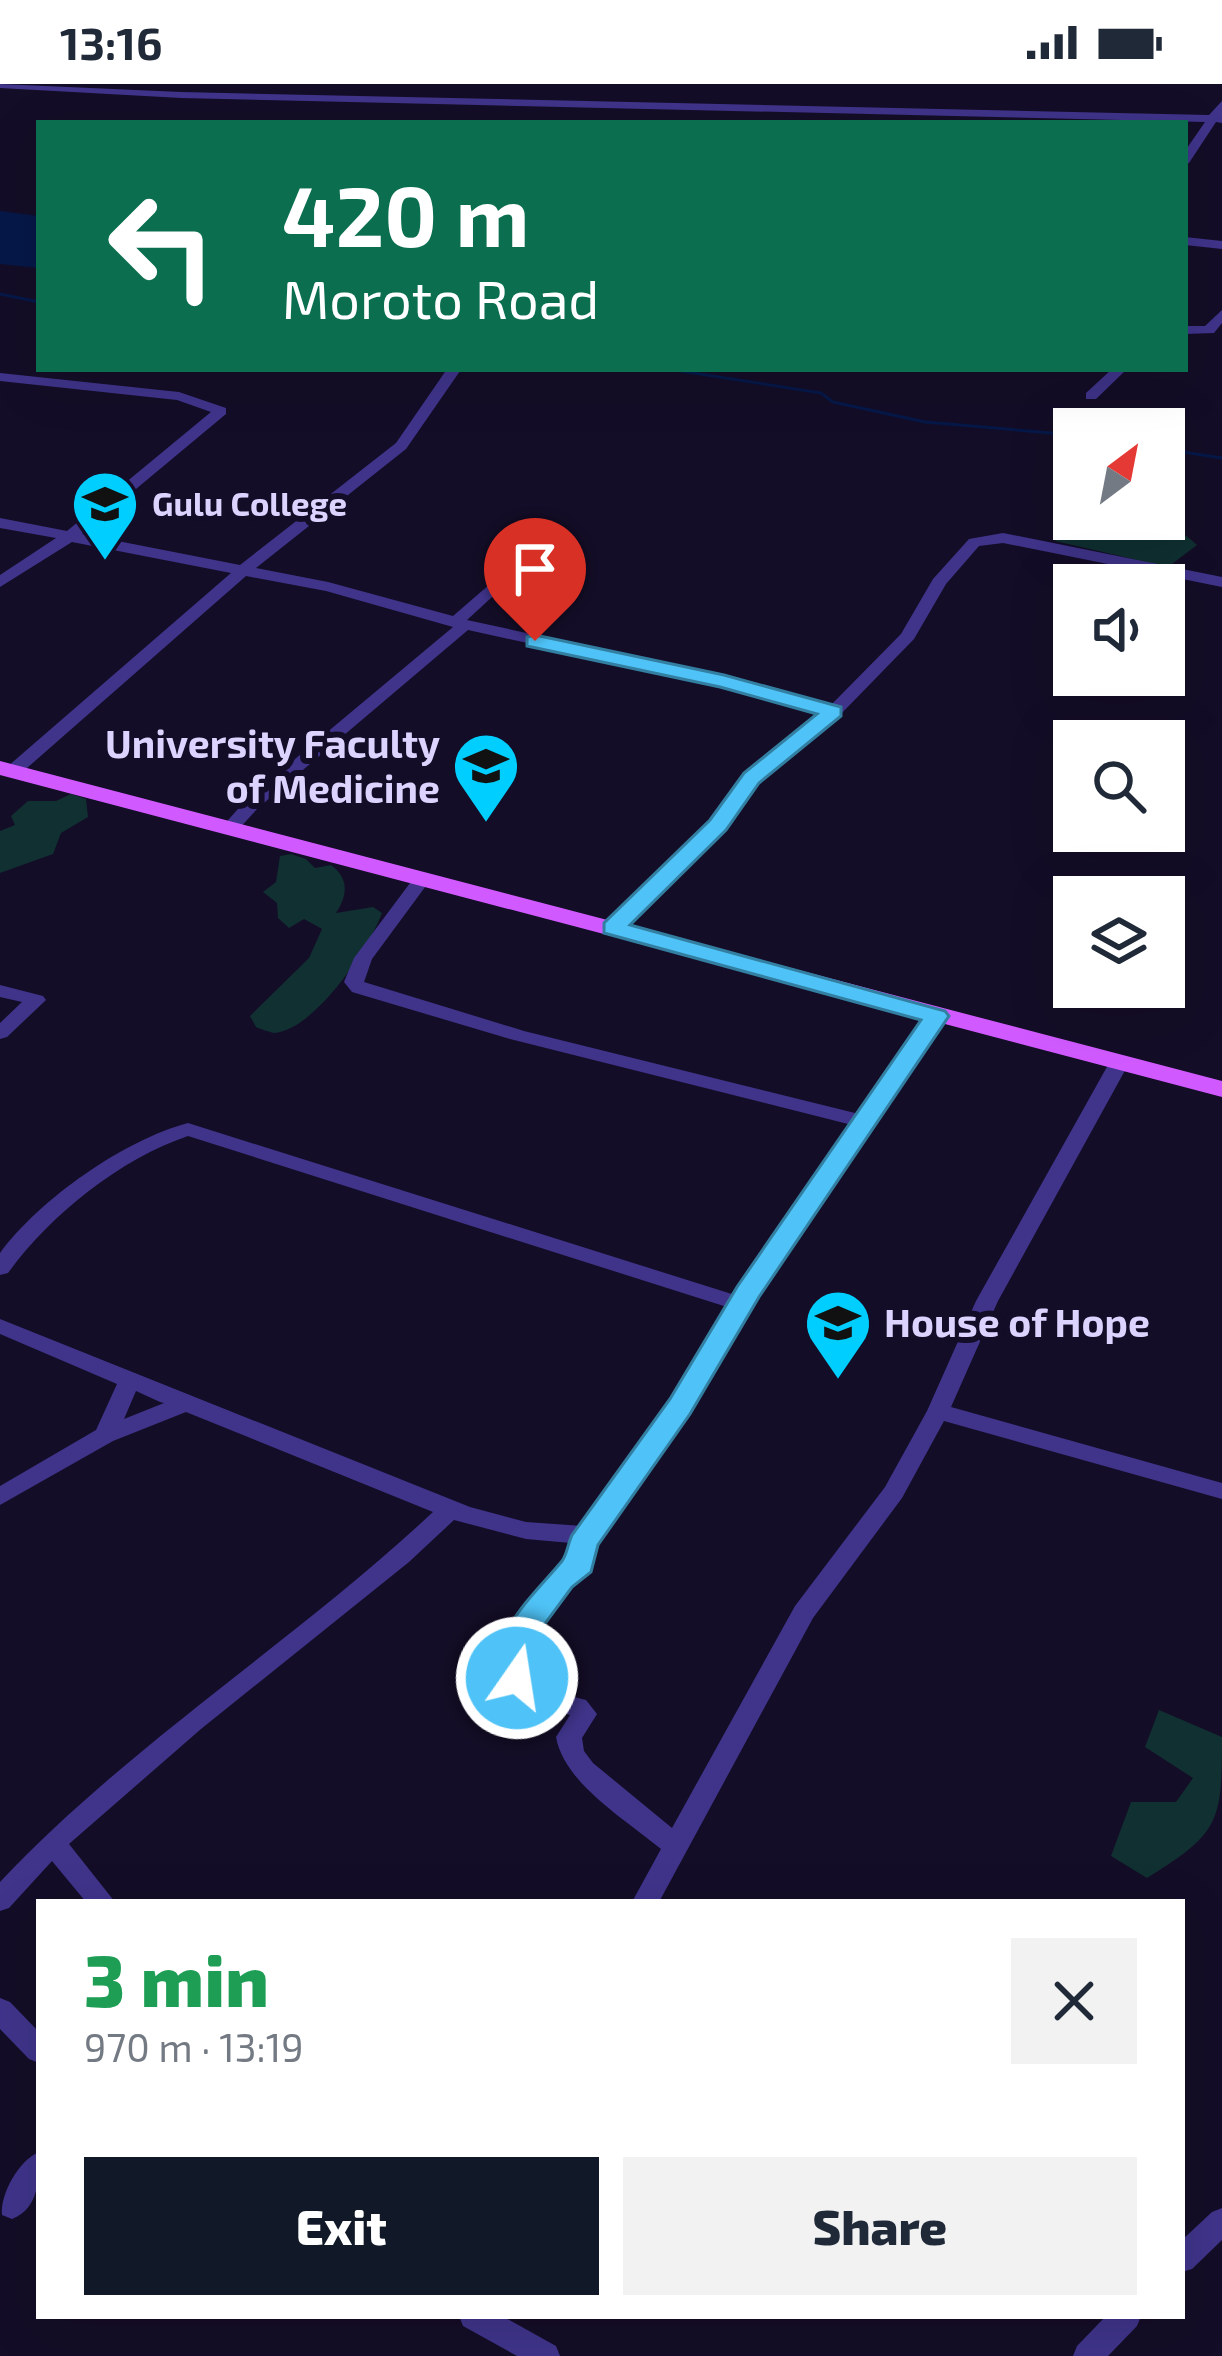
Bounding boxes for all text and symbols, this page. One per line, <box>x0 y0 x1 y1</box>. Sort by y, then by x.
text: 13:16 <box>60 15 163 69</box>
text: 420 m <box>282 163 529 264</box>
icon: left <box>84 168 240 324</box>
text: Moroto Road <box>282 265 599 330</box>
north arrow <box>1053 408 1185 540</box>
map controls <box>1053 408 1185 1008</box>
school or university icon: Gulu College <box>70 469 140 563</box>
place label: Gulu College <box>152 483 347 523</box>
pin <box>484 518 586 641</box>
icon: arrive <box>502 536 568 602</box>
button: sound <box>1053 564 1185 696</box>
place label: University Faculty of Medicine <box>105 719 440 811</box>
button: search <box>1053 720 1185 852</box>
school or university icon: University Faculty of Medicine <box>451 731 521 825</box>
button: layers <box>1053 876 1185 1008</box>
school or university icon: House of Hope <box>803 1288 873 1382</box>
place label: House of Hope <box>884 1298 1150 1345</box>
position arrow <box>454 1615 580 1741</box>
text: 3 min <box>84 1935 269 2021</box>
button: close <box>1011 1938 1137 2064</box>
text: 970 m · 13:19 <box>84 2023 304 2070</box>
button: Exit <box>84 2157 599 2295</box>
button: Share <box>623 2157 1137 2295</box>

